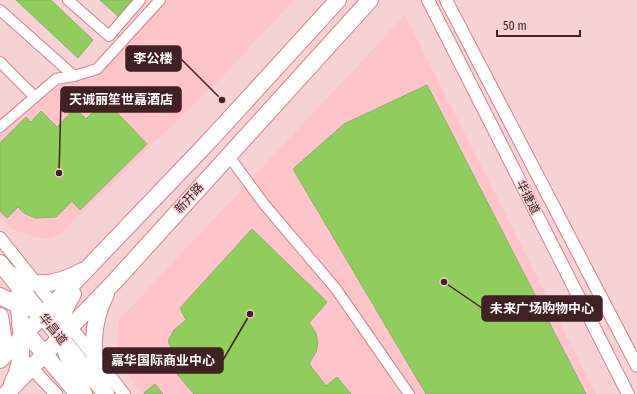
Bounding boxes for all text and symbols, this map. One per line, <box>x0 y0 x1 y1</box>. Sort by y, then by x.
scale bar <box>497 12 580 38</box>
text: 50 m <box>503 19 527 33</box>
callout: 李公楼 <box>126 46 181 71</box>
text: 李公楼 <box>133 51 173 66</box>
callout: 天诚丽笙世嘉酒店 <box>61 87 181 112</box>
text: 天诚丽笙世嘉酒店 <box>69 92 173 107</box>
street label: 华捷道 <box>514 178 542 216</box>
street label: 新开路 <box>172 180 206 216</box>
callout: 未来广场购物中心 <box>482 296 602 321</box>
text: 未来广场购物中心 <box>490 301 594 316</box>
street label: 华昌道 <box>36 311 70 347</box>
callout: 嘉华国际商业中心 <box>103 348 223 373</box>
text: 嘉华国际商业中心 <box>111 353 215 368</box>

